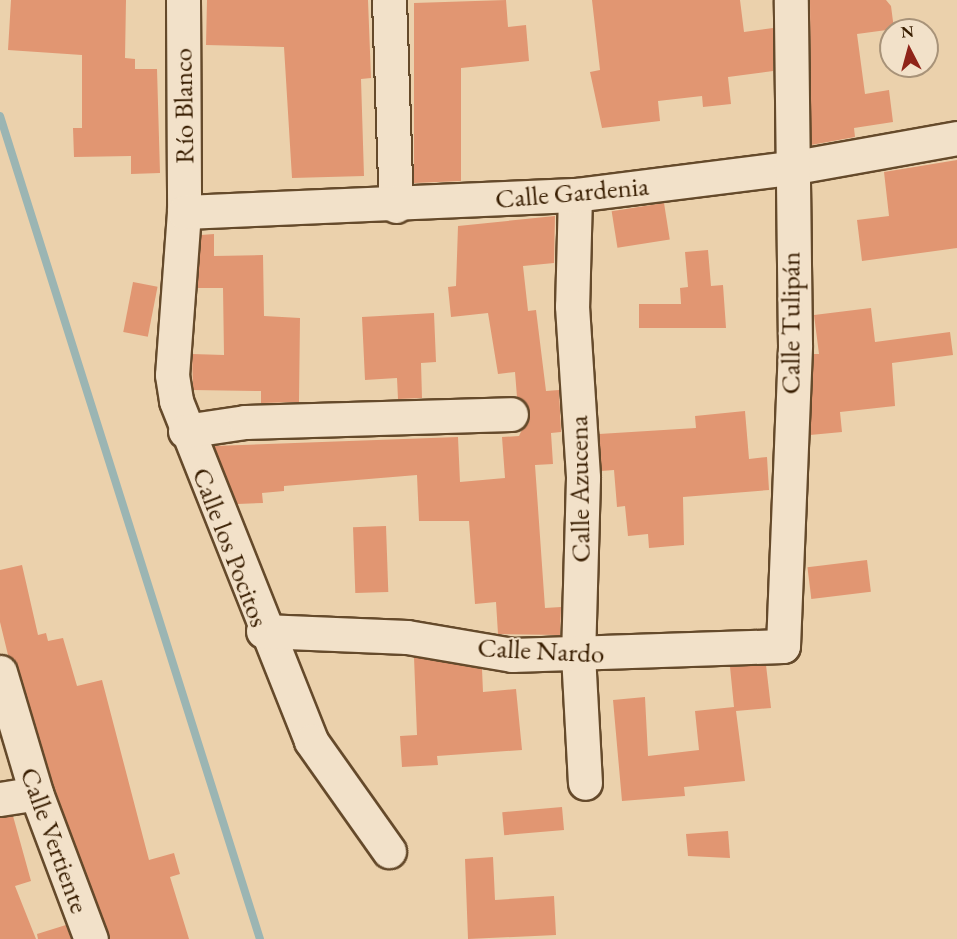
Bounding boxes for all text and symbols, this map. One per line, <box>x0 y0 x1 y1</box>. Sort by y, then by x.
north arrow <box>879 18 939 78</box>
text: N <box>900 20 915 43</box>
street label: Río Blanco <box>166 48 200 164</box>
street label: Calle Gardenia <box>494 169 650 215</box>
street label: Calle Tulipán <box>774 252 806 394</box>
street label: Calle Azucena <box>562 415 596 563</box>
street label: Calle los Pocitos <box>186 463 276 631</box>
street label: Calle Nardo <box>477 630 605 670</box>
street label: Calle Vertiente <box>14 763 96 917</box>

